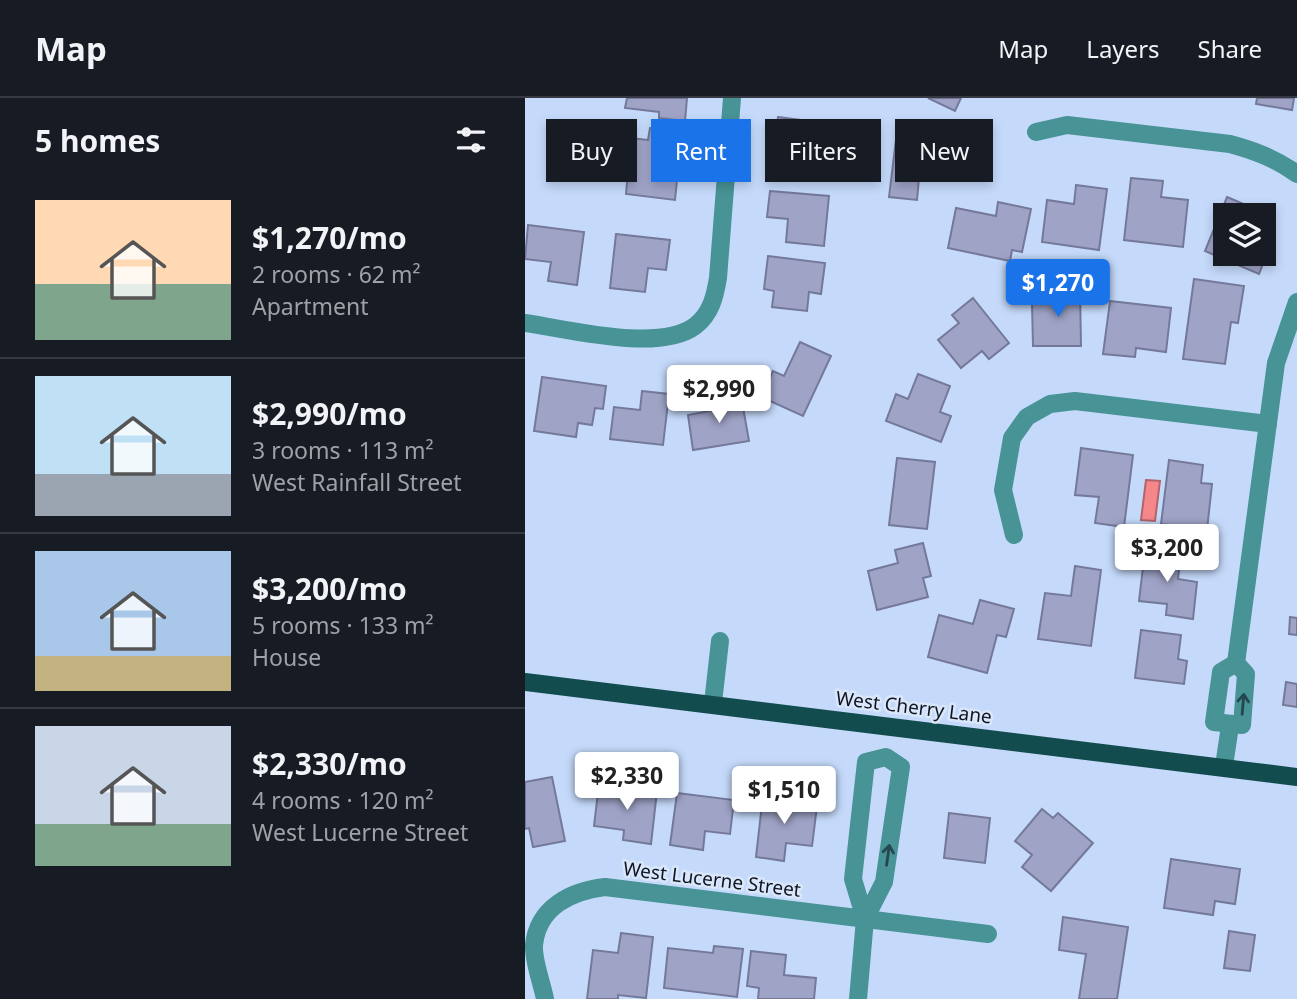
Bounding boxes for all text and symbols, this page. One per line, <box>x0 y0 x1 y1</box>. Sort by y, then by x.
text: Map <box>35 26 107 71</box>
text: Map <box>998 32 1048 65</box>
text: Layers <box>1086 32 1160 65</box>
text: Share <box>1198 32 1262 65</box>
chip: Buy <box>546 119 637 182</box>
chip: Rent <box>651 119 751 182</box>
chip: Filters <box>765 119 881 182</box>
chip: New <box>895 119 993 182</box>
text: 5 homes <box>35 120 160 161</box>
icon: filters <box>452 121 490 159</box>
map controls <box>1213 203 1276 266</box>
button: layers <box>1213 203 1276 266</box>
text: $1,270/mo <box>252 217 407 258</box>
icon: home <box>91 228 175 312</box>
text: 2 rooms · 62 m² <box>252 258 421 290</box>
pin: $1,270 <box>1001 260 1115 319</box>
text: $1,270 <box>1022 266 1094 298</box>
text: Apartment <box>252 290 369 322</box>
pin: $2,990 <box>662 366 776 425</box>
text: $2,990 <box>683 372 755 404</box>
text: $2,990/mo <box>252 393 407 434</box>
icon: home <box>91 404 175 488</box>
text: 3 rooms · 113 m² <box>252 434 434 466</box>
text: West Rainfall Street <box>252 466 461 498</box>
pin: $3,200 <box>1110 524 1224 584</box>
text: $3,200 <box>1131 531 1203 563</box>
text: $3,200/mo <box>252 568 407 609</box>
icon: home <box>91 579 175 663</box>
text: 5 rooms · 133 m² <box>252 609 434 641</box>
text: House <box>252 641 321 673</box>
street label: West Cherry Lane <box>835 685 993 729</box>
one-way arrow <box>1237 694 1250 716</box>
text: $2,330/mo <box>252 743 407 784</box>
pin: $2,330 <box>570 752 684 812</box>
icon: home <box>91 754 175 838</box>
text: $2,330 <box>591 759 663 791</box>
pin: $1,510 <box>727 766 841 826</box>
text: $1,510 <box>748 773 820 805</box>
text: 4 rooms · 120 m² <box>252 784 434 816</box>
text: West Lucerne Street <box>252 816 468 848</box>
one-way arrow <box>882 845 895 867</box>
street label: West Lucerne Street <box>622 855 802 903</box>

